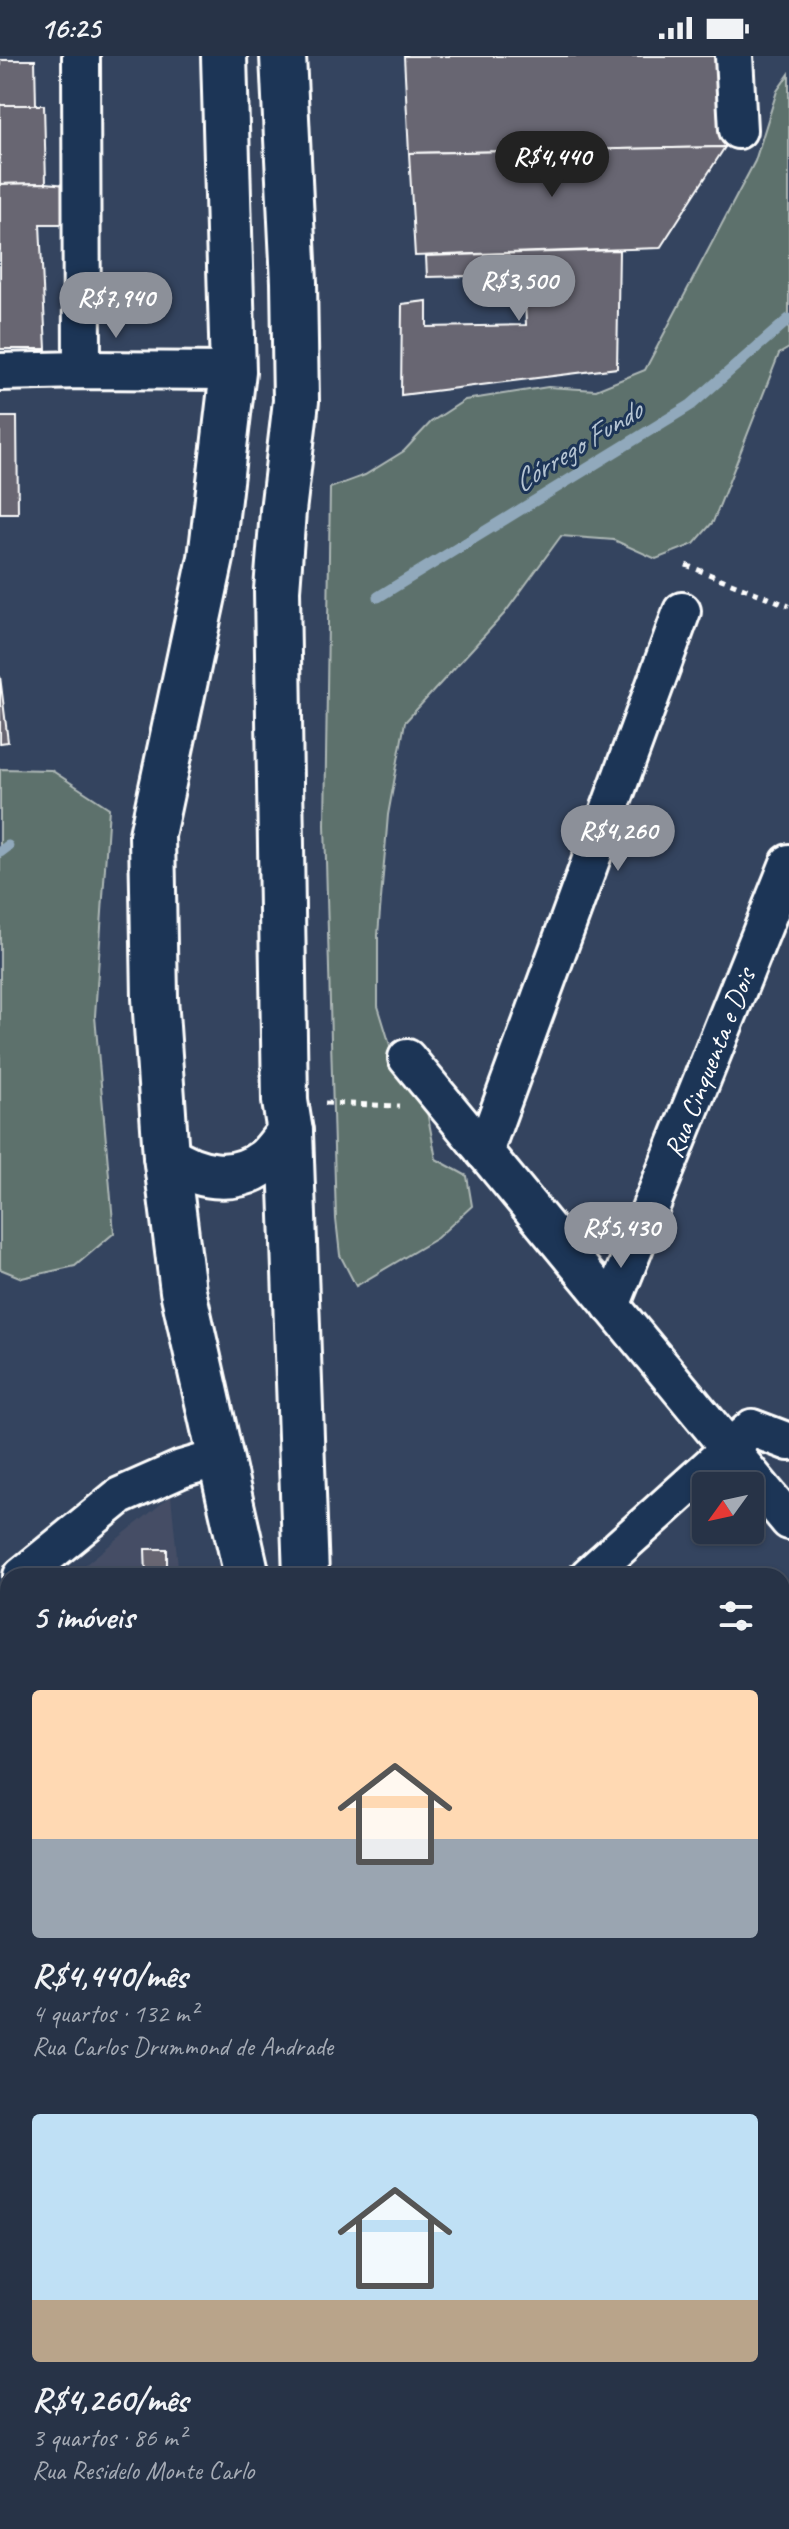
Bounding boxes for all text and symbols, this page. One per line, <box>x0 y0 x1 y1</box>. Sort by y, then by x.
text: 16:25 <box>40 9 100 47</box>
pin: R$4,440 <box>478 131 626 199</box>
text: R$4,440 <box>513 140 591 173</box>
pin: R$3,500 <box>445 255 593 323</box>
text: R$3,500 <box>480 264 558 297</box>
pin: R$7,940 <box>42 272 190 340</box>
text: R$7,940 <box>77 281 155 314</box>
water label: Córrego Fundo <box>505 389 652 501</box>
pin: R$4,260 <box>544 805 692 873</box>
text: R$4,260 <box>579 814 657 847</box>
street label: Rua Cinquenta e Dois <box>655 961 764 1163</box>
pin: R$5,430 <box>547 1202 695 1270</box>
text: R$5,430 <box>582 1211 660 1244</box>
north arrow <box>692 1472 764 1544</box>
map controls <box>692 1472 764 1544</box>
icon: filters <box>714 1594 758 1638</box>
text: 5 imóveis <box>32 1595 134 1638</box>
icon: home <box>323 1742 467 1886</box>
text: R$4,440/mês <box>32 1954 187 1997</box>
text: 4 quartos · 132 m² <box>32 1997 197 2030</box>
text: Rua Carlos Drummond de Andrade <box>32 2030 333 2063</box>
icon: home <box>323 2166 467 2310</box>
text: R$4,260/mês <box>32 2378 188 2421</box>
text: 3 quartos · 86 m² <box>32 2421 186 2454</box>
text: Rua Residelo Monte Carlo <box>32 2454 254 2487</box>

